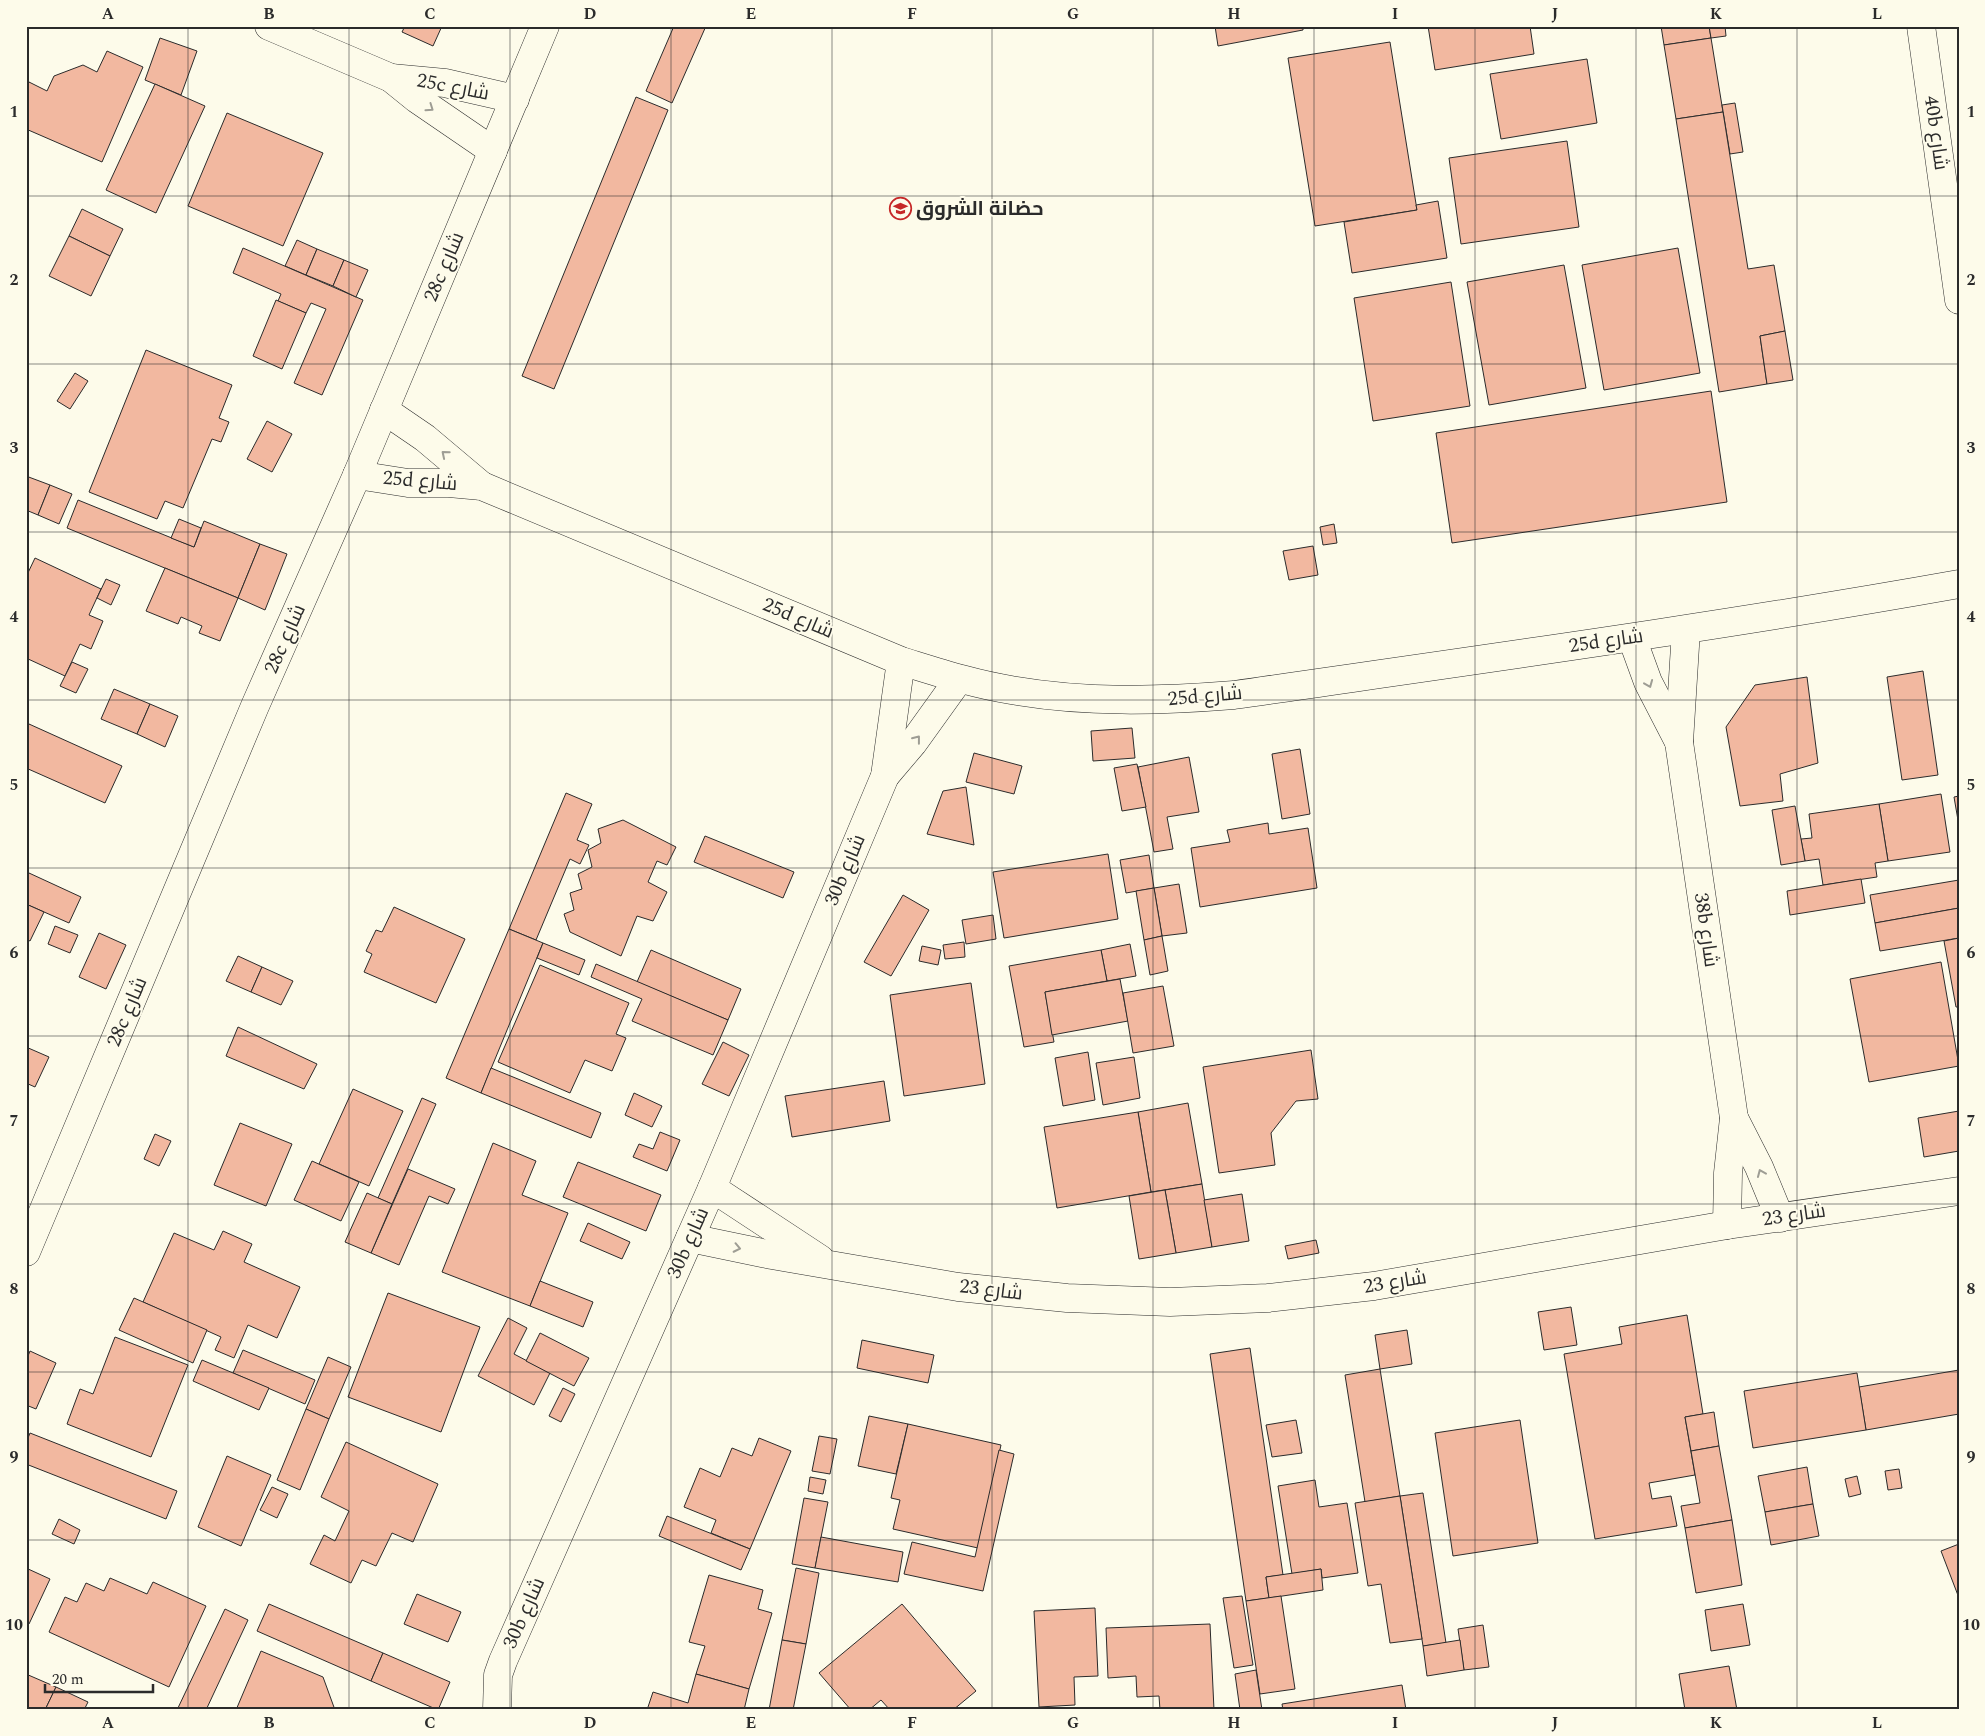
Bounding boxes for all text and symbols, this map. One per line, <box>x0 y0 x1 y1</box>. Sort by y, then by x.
text: A <box>102 2 115 26</box>
text: B <box>263 2 275 26</box>
text: C <box>424 2 436 26</box>
text: D <box>584 2 597 26</box>
text: E <box>746 2 756 26</box>
text: F <box>907 2 917 26</box>
text: G <box>1067 2 1079 26</box>
text: H <box>1227 2 1241 26</box>
text: I <box>1392 2 1398 26</box>
text: J <box>1552 2 1559 26</box>
text: K <box>1710 2 1723 26</box>
text: L <box>1872 2 1882 26</box>
street label: 25c شارع <box>414 65 492 109</box>
street label: 40b شارع <box>1916 94 1956 172</box>
text: 1 <box>10 100 18 124</box>
text: 1 <box>1967 100 1975 124</box>
one-way arrow <box>424 102 433 111</box>
place label: حضانة الشروق <box>916 194 1043 224</box>
school or university icon: حضانة الشروق <box>888 197 912 221</box>
street label: 28c شارع <box>416 227 472 307</box>
text: 2 <box>10 268 19 292</box>
text: 2 <box>1967 268 1976 292</box>
text: 3 <box>10 436 19 460</box>
text: 3 <box>1967 436 1976 460</box>
one-way arrow <box>442 451 451 460</box>
street label: 25d شارع <box>381 463 459 499</box>
street label: 25d شارع <box>758 590 838 646</box>
street label: 28c شارع <box>256 599 314 679</box>
text: 4 <box>10 605 19 629</box>
text: 4 <box>1967 605 1976 629</box>
street label: 25d شارع <box>1567 621 1645 661</box>
street label: 25d شارع <box>1166 678 1244 714</box>
one-way arrow <box>1643 679 1653 687</box>
one-way arrow <box>911 736 919 745</box>
text: 5 <box>10 773 18 797</box>
text: 5 <box>1967 773 1975 797</box>
street label: 30b شارع <box>817 830 873 910</box>
street label: 38b شارع <box>1686 891 1726 969</box>
text: 6 <box>10 941 19 965</box>
text: 6 <box>1967 941 1976 965</box>
street label: 28c شارع <box>99 972 155 1052</box>
text: 7 <box>10 1109 19 1133</box>
text: 7 <box>1967 1109 1976 1133</box>
one-way arrow <box>1756 1169 1767 1178</box>
street label: شارع 23 <box>1760 1196 1828 1234</box>
street label: 30b شارع <box>659 1203 717 1283</box>
one-way arrow <box>733 1242 742 1253</box>
street label: شارع 23 <box>1361 1262 1429 1302</box>
street label: شارع 23 <box>958 1271 1024 1309</box>
text: 8 <box>10 1277 19 1301</box>
text: 8 <box>1967 1277 1976 1301</box>
text: 9 <box>10 1445 19 1469</box>
text: 9 <box>1967 1445 1976 1469</box>
street label: 30b شارع <box>495 1573 553 1653</box>
text: 10 <box>5 1613 23 1637</box>
text: 10 <box>1962 1613 1980 1637</box>
scale bar <box>45 1661 152 1693</box>
text: 20 m <box>52 1668 84 1691</box>
text: A <box>102 1711 115 1735</box>
text: B <box>263 1711 275 1735</box>
text: C <box>424 1711 436 1735</box>
text: D <box>584 1711 597 1735</box>
text: E <box>746 1711 756 1735</box>
text: F <box>907 1711 917 1735</box>
text: G <box>1067 1711 1079 1735</box>
text: H <box>1227 1711 1241 1735</box>
text: I <box>1392 1711 1398 1735</box>
text: J <box>1552 1711 1559 1735</box>
text: K <box>1710 1711 1723 1735</box>
text: L <box>1872 1711 1882 1735</box>

